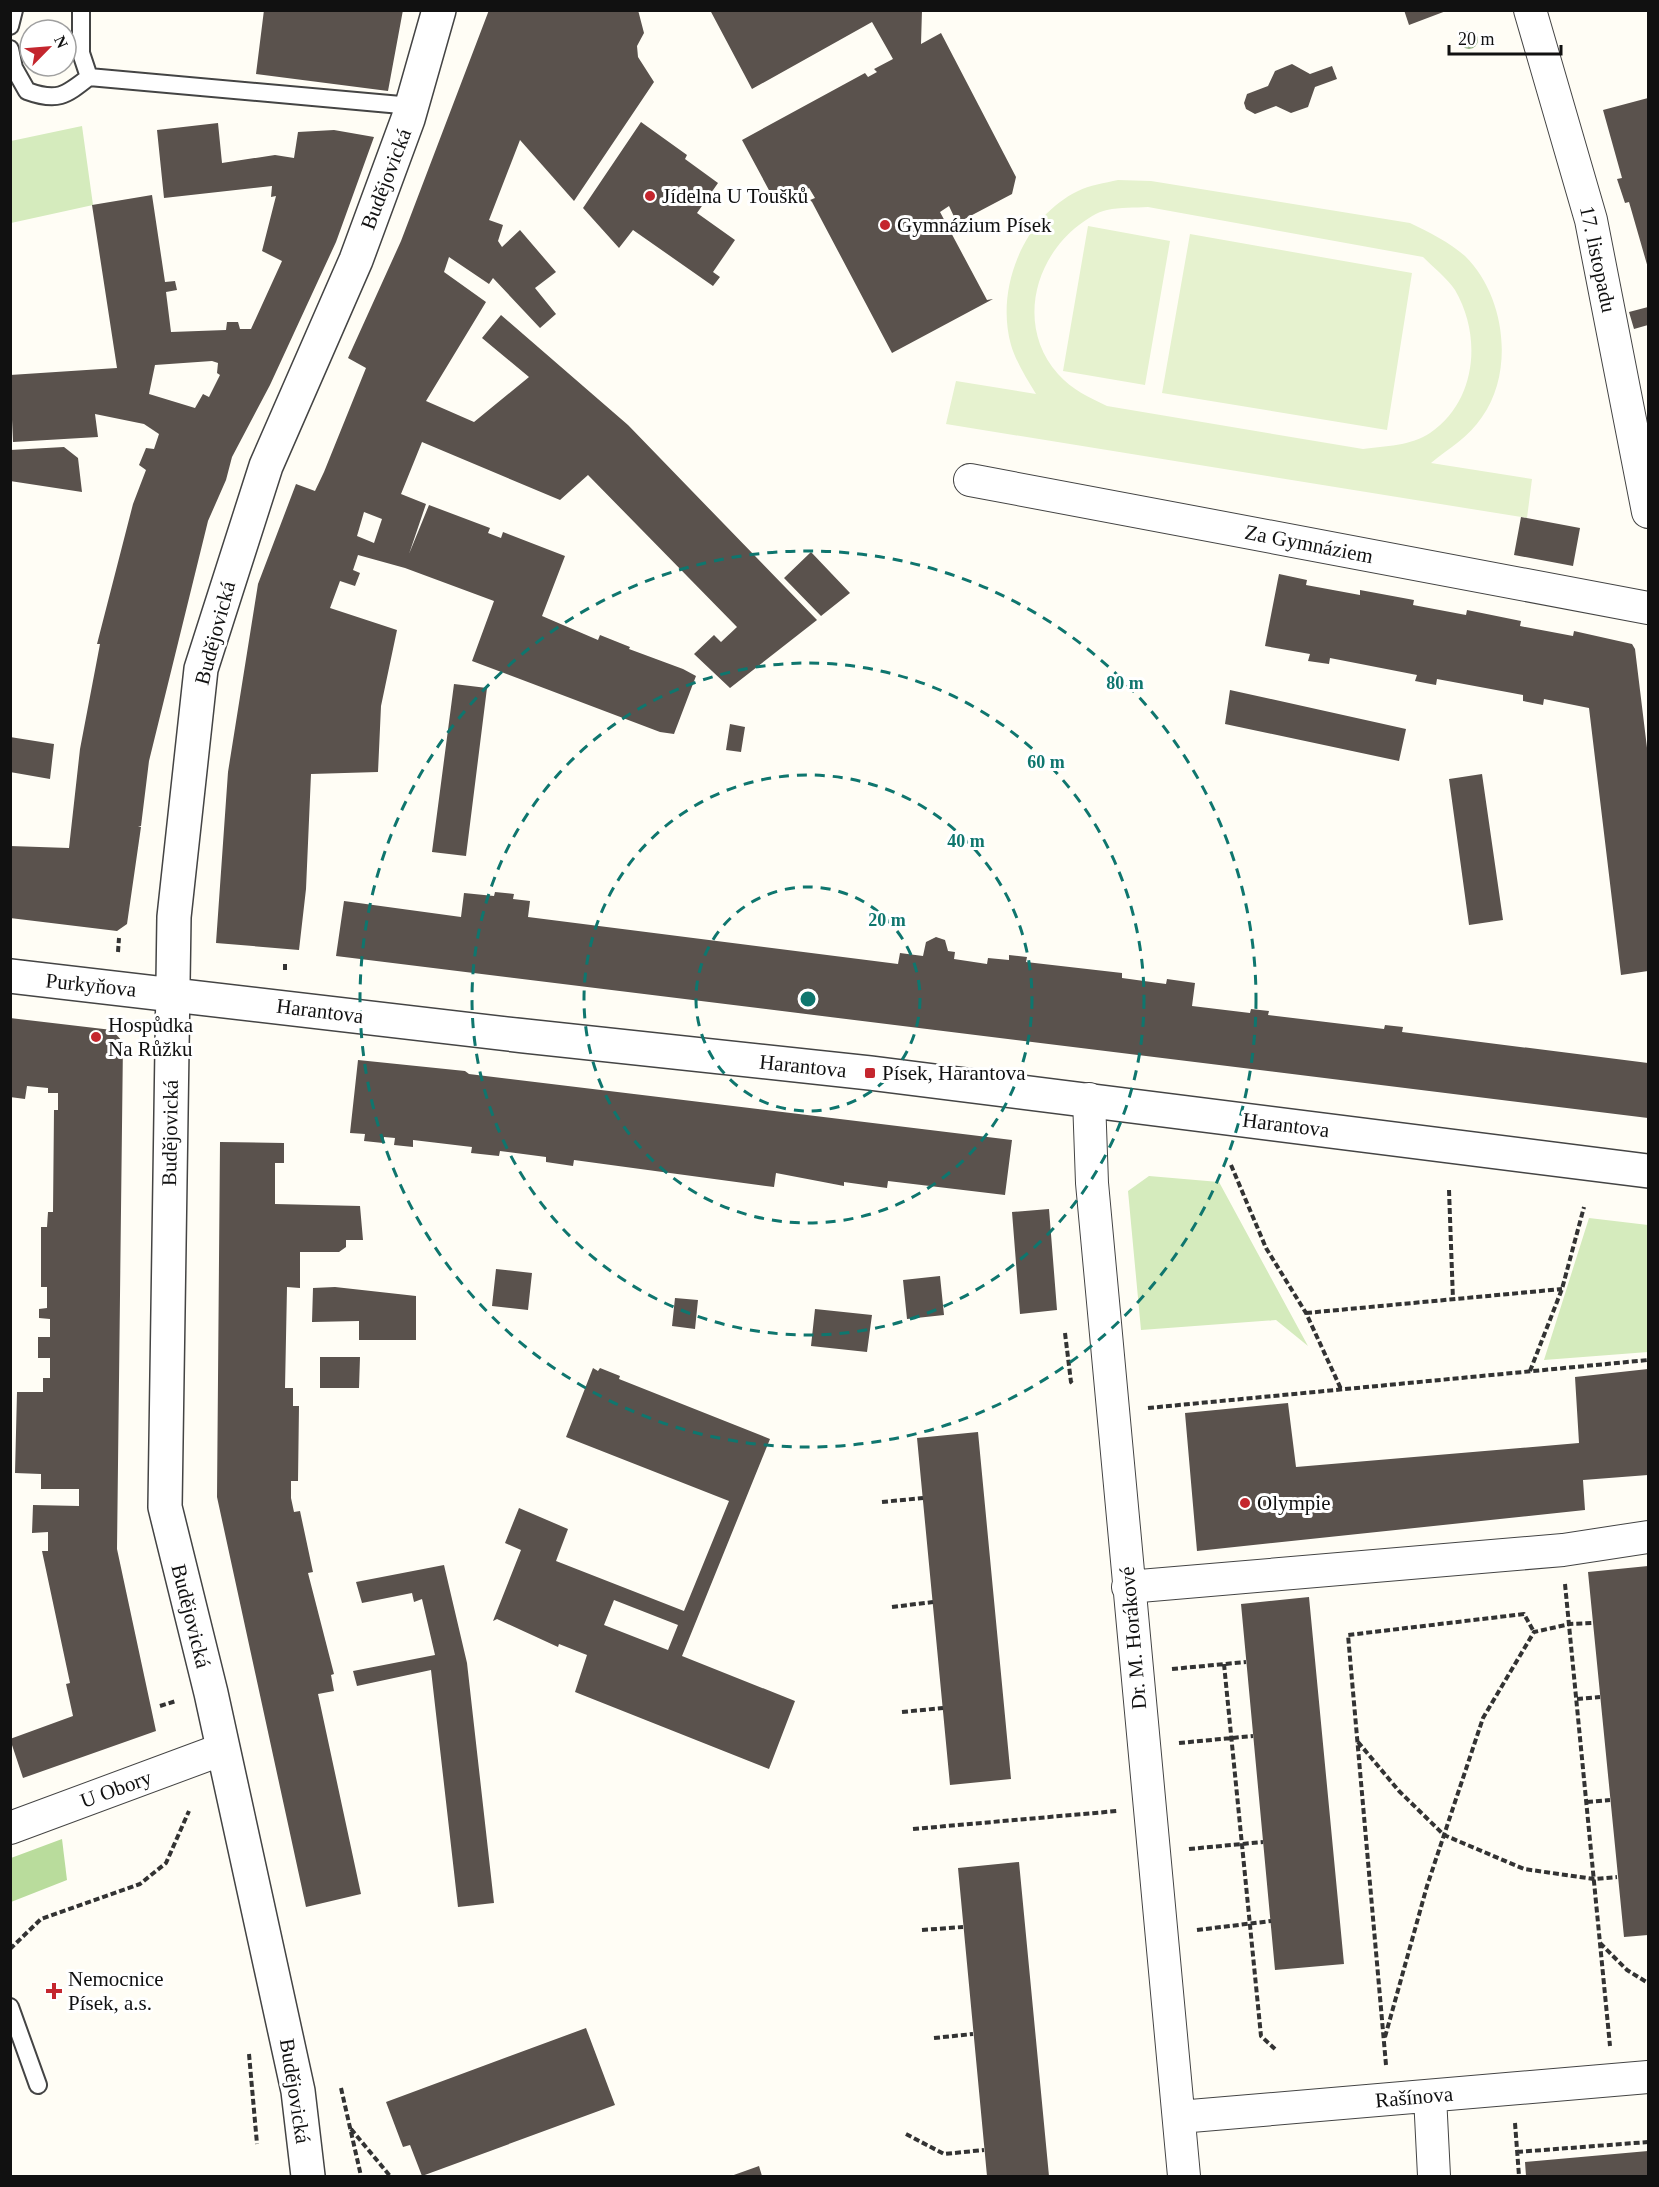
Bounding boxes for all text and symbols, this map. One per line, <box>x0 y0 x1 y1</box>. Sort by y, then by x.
north arrow <box>18 18 78 78</box>
scale bar <box>1449 18 1562 56</box>
text: 20 m <box>1458 29 1495 49</box>
text: N <box>51 33 71 51</box>
street label: Budějovická <box>356 125 416 233</box>
place label: Jídelna U Toušků <box>662 184 809 208</box>
marker: Jídelna U Toušků <box>643 189 657 203</box>
street label: 17. listopadu <box>1575 203 1621 315</box>
place label: Gymnázium Písek <box>897 213 1052 237</box>
marker: Gymnázium Písek <box>878 218 892 232</box>
street label: Za Gymnáziem <box>1243 520 1375 568</box>
street label: Budějovická <box>190 578 241 687</box>
text: 80 m <box>1106 673 1144 693</box>
text: 60 m <box>1027 752 1065 772</box>
text: 40 m <box>947 831 985 851</box>
text: 20 m <box>868 910 906 930</box>
street label: Purkyňova <box>44 968 138 1002</box>
centre of rings <box>798 989 818 1009</box>
street label: Harantova <box>275 994 366 1028</box>
place label: Hospůdka Na Růžku <box>108 1013 194 1061</box>
marker: Hospůdka Na Růžku <box>89 1030 103 1044</box>
street label: Harantova <box>758 1049 848 1083</box>
place label: Písek, Harantova <box>882 1061 1026 1085</box>
marker: Písek, Harantova <box>863 1066 877 1080</box>
street label: Budějovická <box>157 1079 183 1186</box>
street label: Harantova <box>1241 1108 1332 1142</box>
place label: Olympie <box>1257 1491 1331 1515</box>
marker: Olympie <box>1238 1496 1252 1510</box>
street label: Budějovická <box>167 1562 216 1671</box>
street label: Dr. M. Horákové <box>1115 1565 1151 1711</box>
street label: U Obory <box>77 1765 155 1813</box>
place label: Nemocnice Písek, a.s. <box>68 1967 164 2015</box>
marker: Nemocnice Písek, a.s. <box>45 1982 63 2000</box>
street label: Budějovická <box>275 2037 315 2146</box>
street label: Rašínova <box>1374 2082 1455 2112</box>

